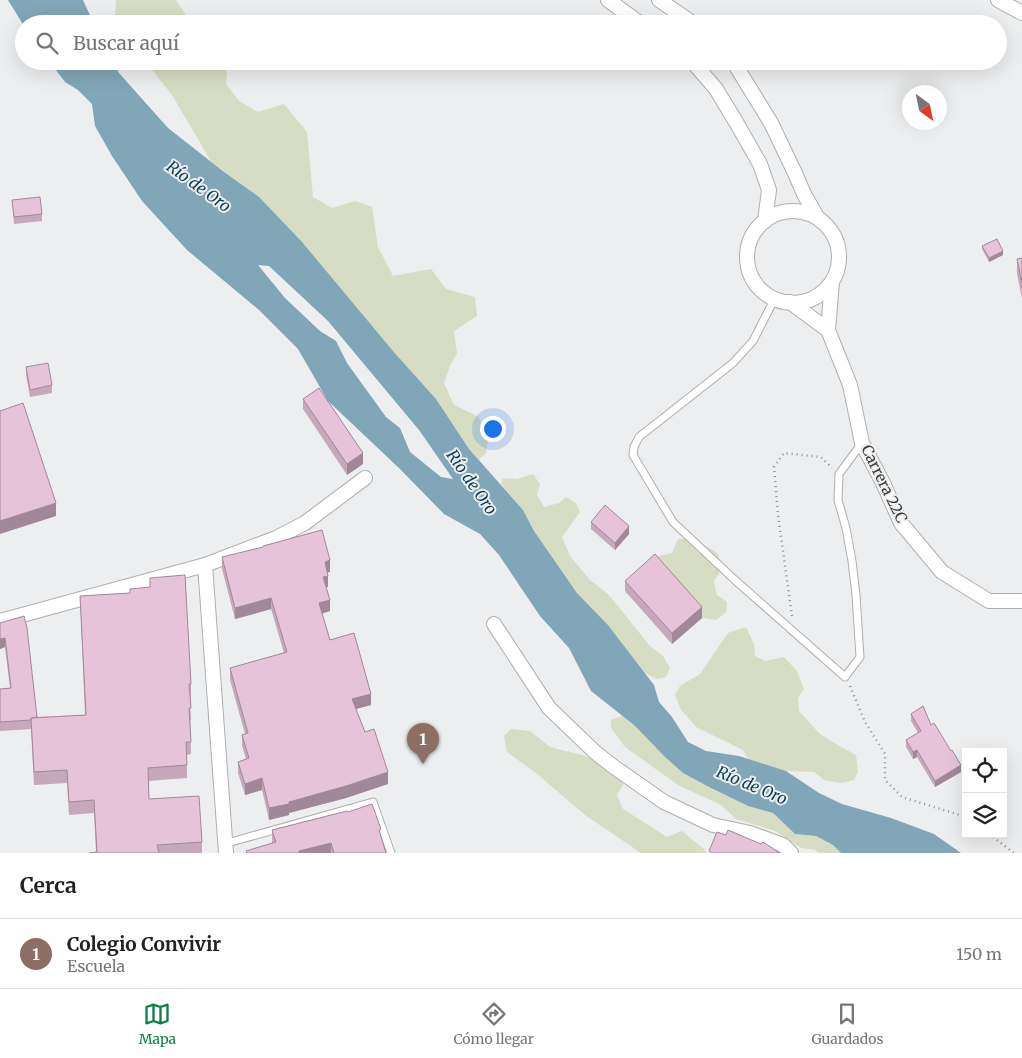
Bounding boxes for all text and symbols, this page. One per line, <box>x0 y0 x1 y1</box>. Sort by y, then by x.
search box <box>15 15 1007 70</box>
icon: search <box>33 29 61 57</box>
text: Buscar aquí <box>73 31 179 55</box>
north arrow <box>902 85 947 130</box>
water label: Río de Oro <box>163 156 235 216</box>
your location <box>480 416 506 442</box>
street label: Carrera 22C <box>857 442 912 526</box>
water label: Río de Oro <box>442 446 502 518</box>
pin: 1 <box>407 723 439 764</box>
map controls <box>962 748 1007 838</box>
button: locate <box>962 748 1007 793</box>
water label: Río de Oro <box>714 761 790 809</box>
button: layers <box>962 793 1007 838</box>
text: Cerca <box>20 872 77 899</box>
text: Colegio Convivir <box>67 932 221 956</box>
text: 1 <box>32 944 40 964</box>
text: 150 m <box>956 944 1002 964</box>
text: Escuela <box>67 956 125 976</box>
tab: Mapa <box>139 1000 176 1048</box>
tab: Cómo llegar <box>453 1000 534 1048</box>
tab: Guardados <box>811 1000 883 1048</box>

